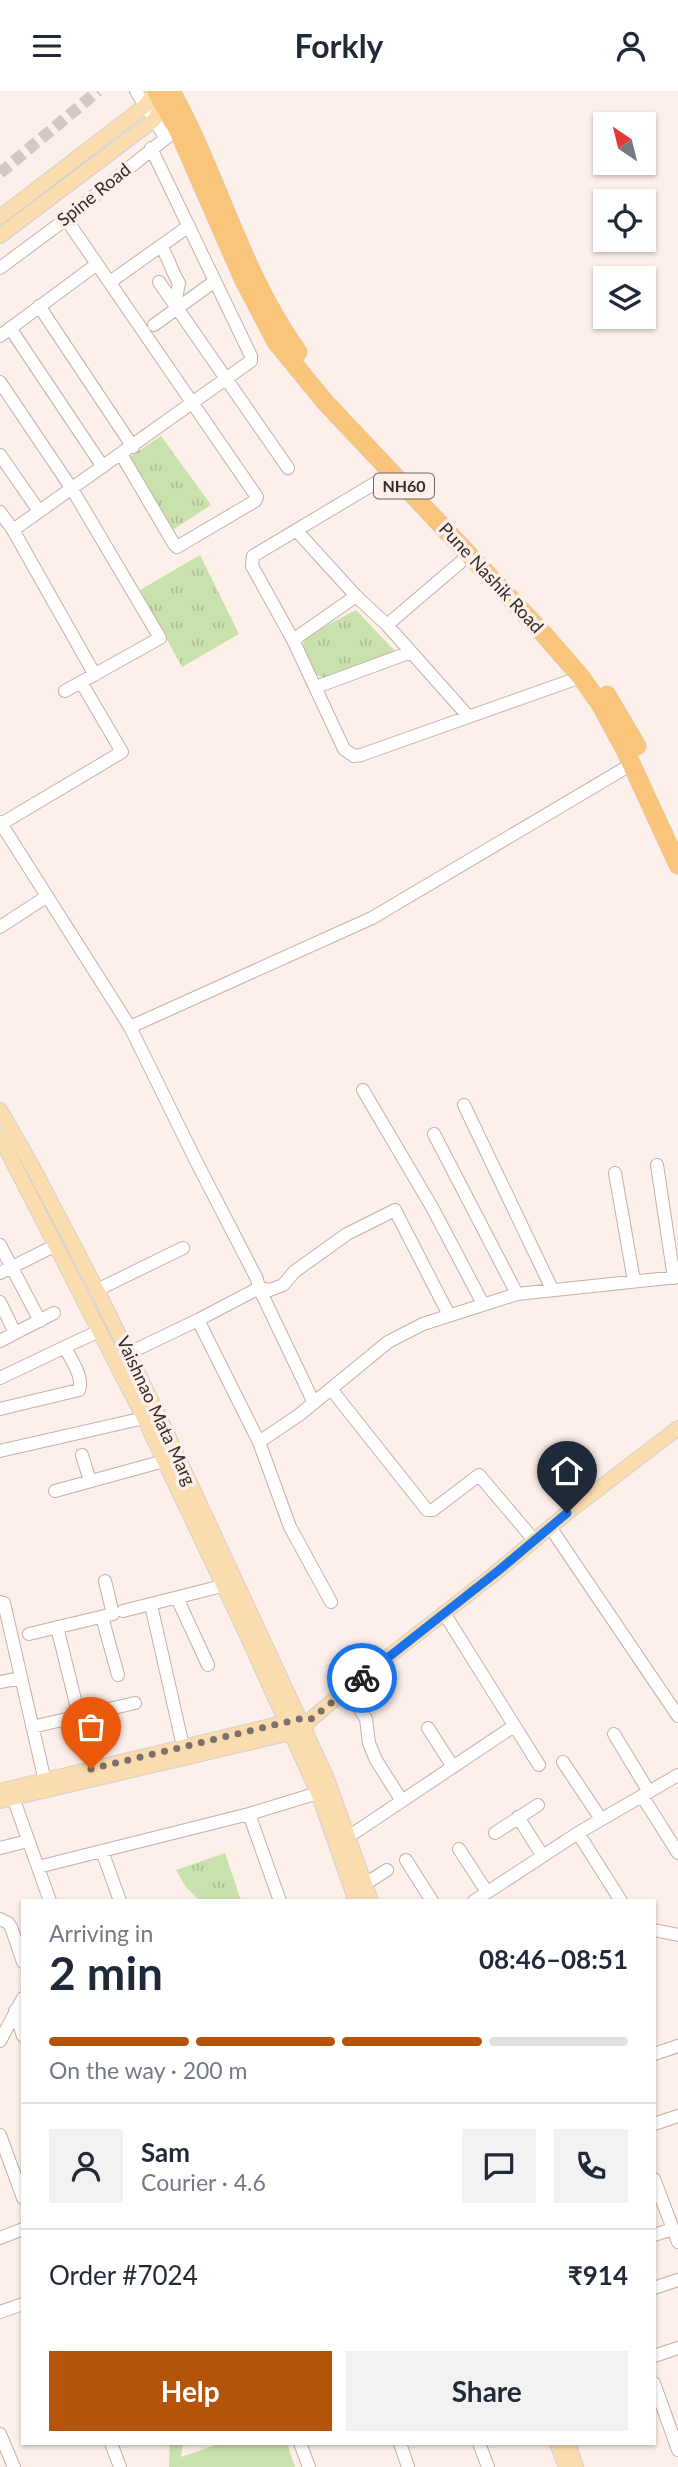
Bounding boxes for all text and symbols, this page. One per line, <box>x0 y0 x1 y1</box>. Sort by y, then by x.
text: Forkly <box>295 26 383 65</box>
icon: menu <box>28 27 66 65</box>
icon: person <box>612 27 650 65</box>
north arrow <box>593 112 656 175</box>
map controls <box>593 112 656 329</box>
street label: Spine Road <box>52 158 135 230</box>
button: locate <box>593 189 656 252</box>
button: layers <box>593 266 656 329</box>
road number: NH60 <box>374 473 434 499</box>
street label: Pune Nashik Road <box>435 517 549 637</box>
street label: Vaishnao Mata Marg <box>113 1332 201 1489</box>
pin <box>537 1441 597 1513</box>
icon: home <box>548 1452 586 1490</box>
courier <box>327 1643 397 1713</box>
icon: bike <box>343 1659 381 1697</box>
pin <box>61 1697 121 1769</box>
icon: bag <box>72 1708 110 1746</box>
text: Arriving in <box>49 1919 153 1947</box>
text: 08:46–08:51 <box>479 1943 628 1975</box>
text: 2 min <box>49 1945 163 2000</box>
text: On the way · 200 m <box>49 2056 248 2084</box>
button: person <box>49 2129 123 2203</box>
button: chat <box>462 2129 536 2203</box>
button: phone <box>554 2129 628 2203</box>
text: Sam <box>141 2136 190 2168</box>
text: Courier · 4.6 <box>141 2168 266 2196</box>
text: Order #7024 <box>49 2259 198 2291</box>
text: ₹914 <box>568 2259 628 2291</box>
button: Help <box>49 2351 332 2431</box>
button: Share <box>346 2351 628 2431</box>

